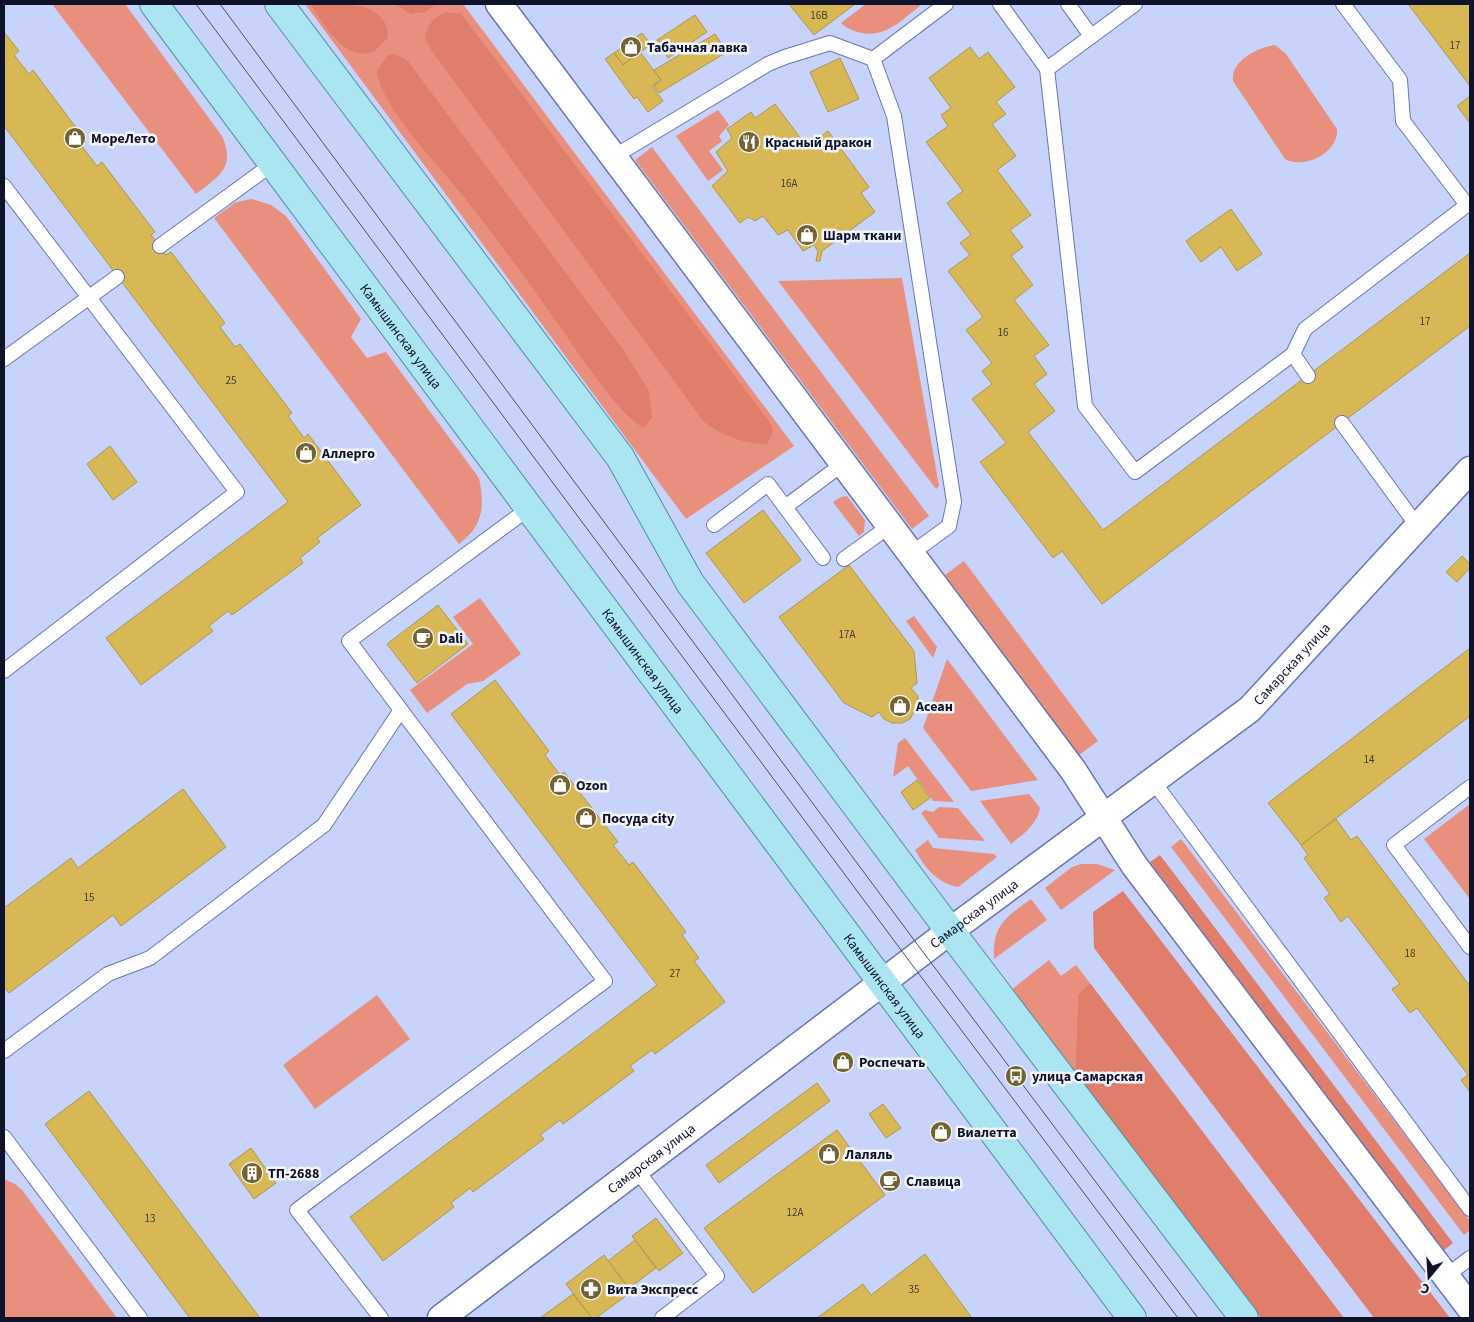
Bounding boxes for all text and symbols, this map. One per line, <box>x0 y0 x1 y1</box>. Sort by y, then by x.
house number: 16В <box>810 8 828 23</box>
shop icon: Табачная лавка <box>619 35 643 59</box>
place label: Табачная лавка <box>647 38 748 58</box>
house number: 17 <box>1450 38 1460 53</box>
shop icon: МореЛето <box>63 126 87 150</box>
place label: МореЛето <box>91 129 156 149</box>
restaurant icon: Красный дракон <box>737 130 761 154</box>
place label: Красный дракон <box>765 133 872 153</box>
house number: 16А <box>781 176 797 191</box>
shop icon: Шарм ткани <box>795 223 819 247</box>
place label: Шарм ткани <box>823 226 901 246</box>
street label: Камышинская улица <box>355 280 446 394</box>
house number: 17 <box>1420 314 1430 329</box>
house number: 16 <box>998 325 1009 340</box>
house number: 25 <box>226 373 236 388</box>
shop icon: Аллерго <box>294 441 318 465</box>
place label: Аллерго <box>321 444 375 464</box>
street label: Камышинская улица <box>596 605 688 718</box>
street label: Самарская улица <box>1249 619 1335 710</box>
cafe icon: Dali <box>411 626 435 650</box>
house number: 17А <box>839 627 855 642</box>
place label: Dali <box>439 629 463 649</box>
shop icon: Асеан <box>888 694 912 718</box>
place label: Асеан <box>915 697 953 717</box>
house number: 14 <box>1364 752 1375 767</box>
shop icon: Ozon <box>548 773 572 797</box>
place label: Ozon <box>576 776 607 796</box>
shop icon: Посуда city <box>574 806 598 830</box>
place label: Посуда city <box>602 809 675 829</box>
street label: Самарская улица <box>926 875 1023 954</box>
house number: 15 <box>84 890 94 905</box>
street label: Камышинская улица <box>838 930 930 1043</box>
house number: 18 <box>1405 946 1416 961</box>
house number: 27 <box>670 966 680 981</box>
shop icon: Роспечать <box>831 1050 855 1074</box>
place label: Роспечать <box>859 1053 926 1073</box>
bus stop icon: улица Самарская <box>1004 1064 1028 1088</box>
place label: улица Самарская <box>1032 1067 1143 1087</box>
street label: Самарская улица <box>604 1119 700 1199</box>
shop icon: Виалетта <box>929 1120 953 1144</box>
place label: Виалетта <box>957 1123 1017 1143</box>
shop icon: Лаляль <box>817 1142 841 1166</box>
place label: Лаляль <box>844 1145 892 1165</box>
building icon: ТП-2688 <box>240 1161 264 1185</box>
place label: ТП-2688 <box>268 1164 319 1184</box>
cafe icon: Славица <box>878 1169 902 1193</box>
place label: Славица <box>906 1172 961 1192</box>
house number: 12А <box>787 1205 803 1220</box>
house number: 13 <box>145 1211 155 1226</box>
north arrow <box>1404 1252 1454 1302</box>
pharmacy icon: Вита Экспресс <box>579 1277 603 1301</box>
text: С <box>1418 1278 1432 1299</box>
place label: Вита Экспресс <box>607 1280 699 1300</box>
house number: 35 <box>909 1282 919 1297</box>

